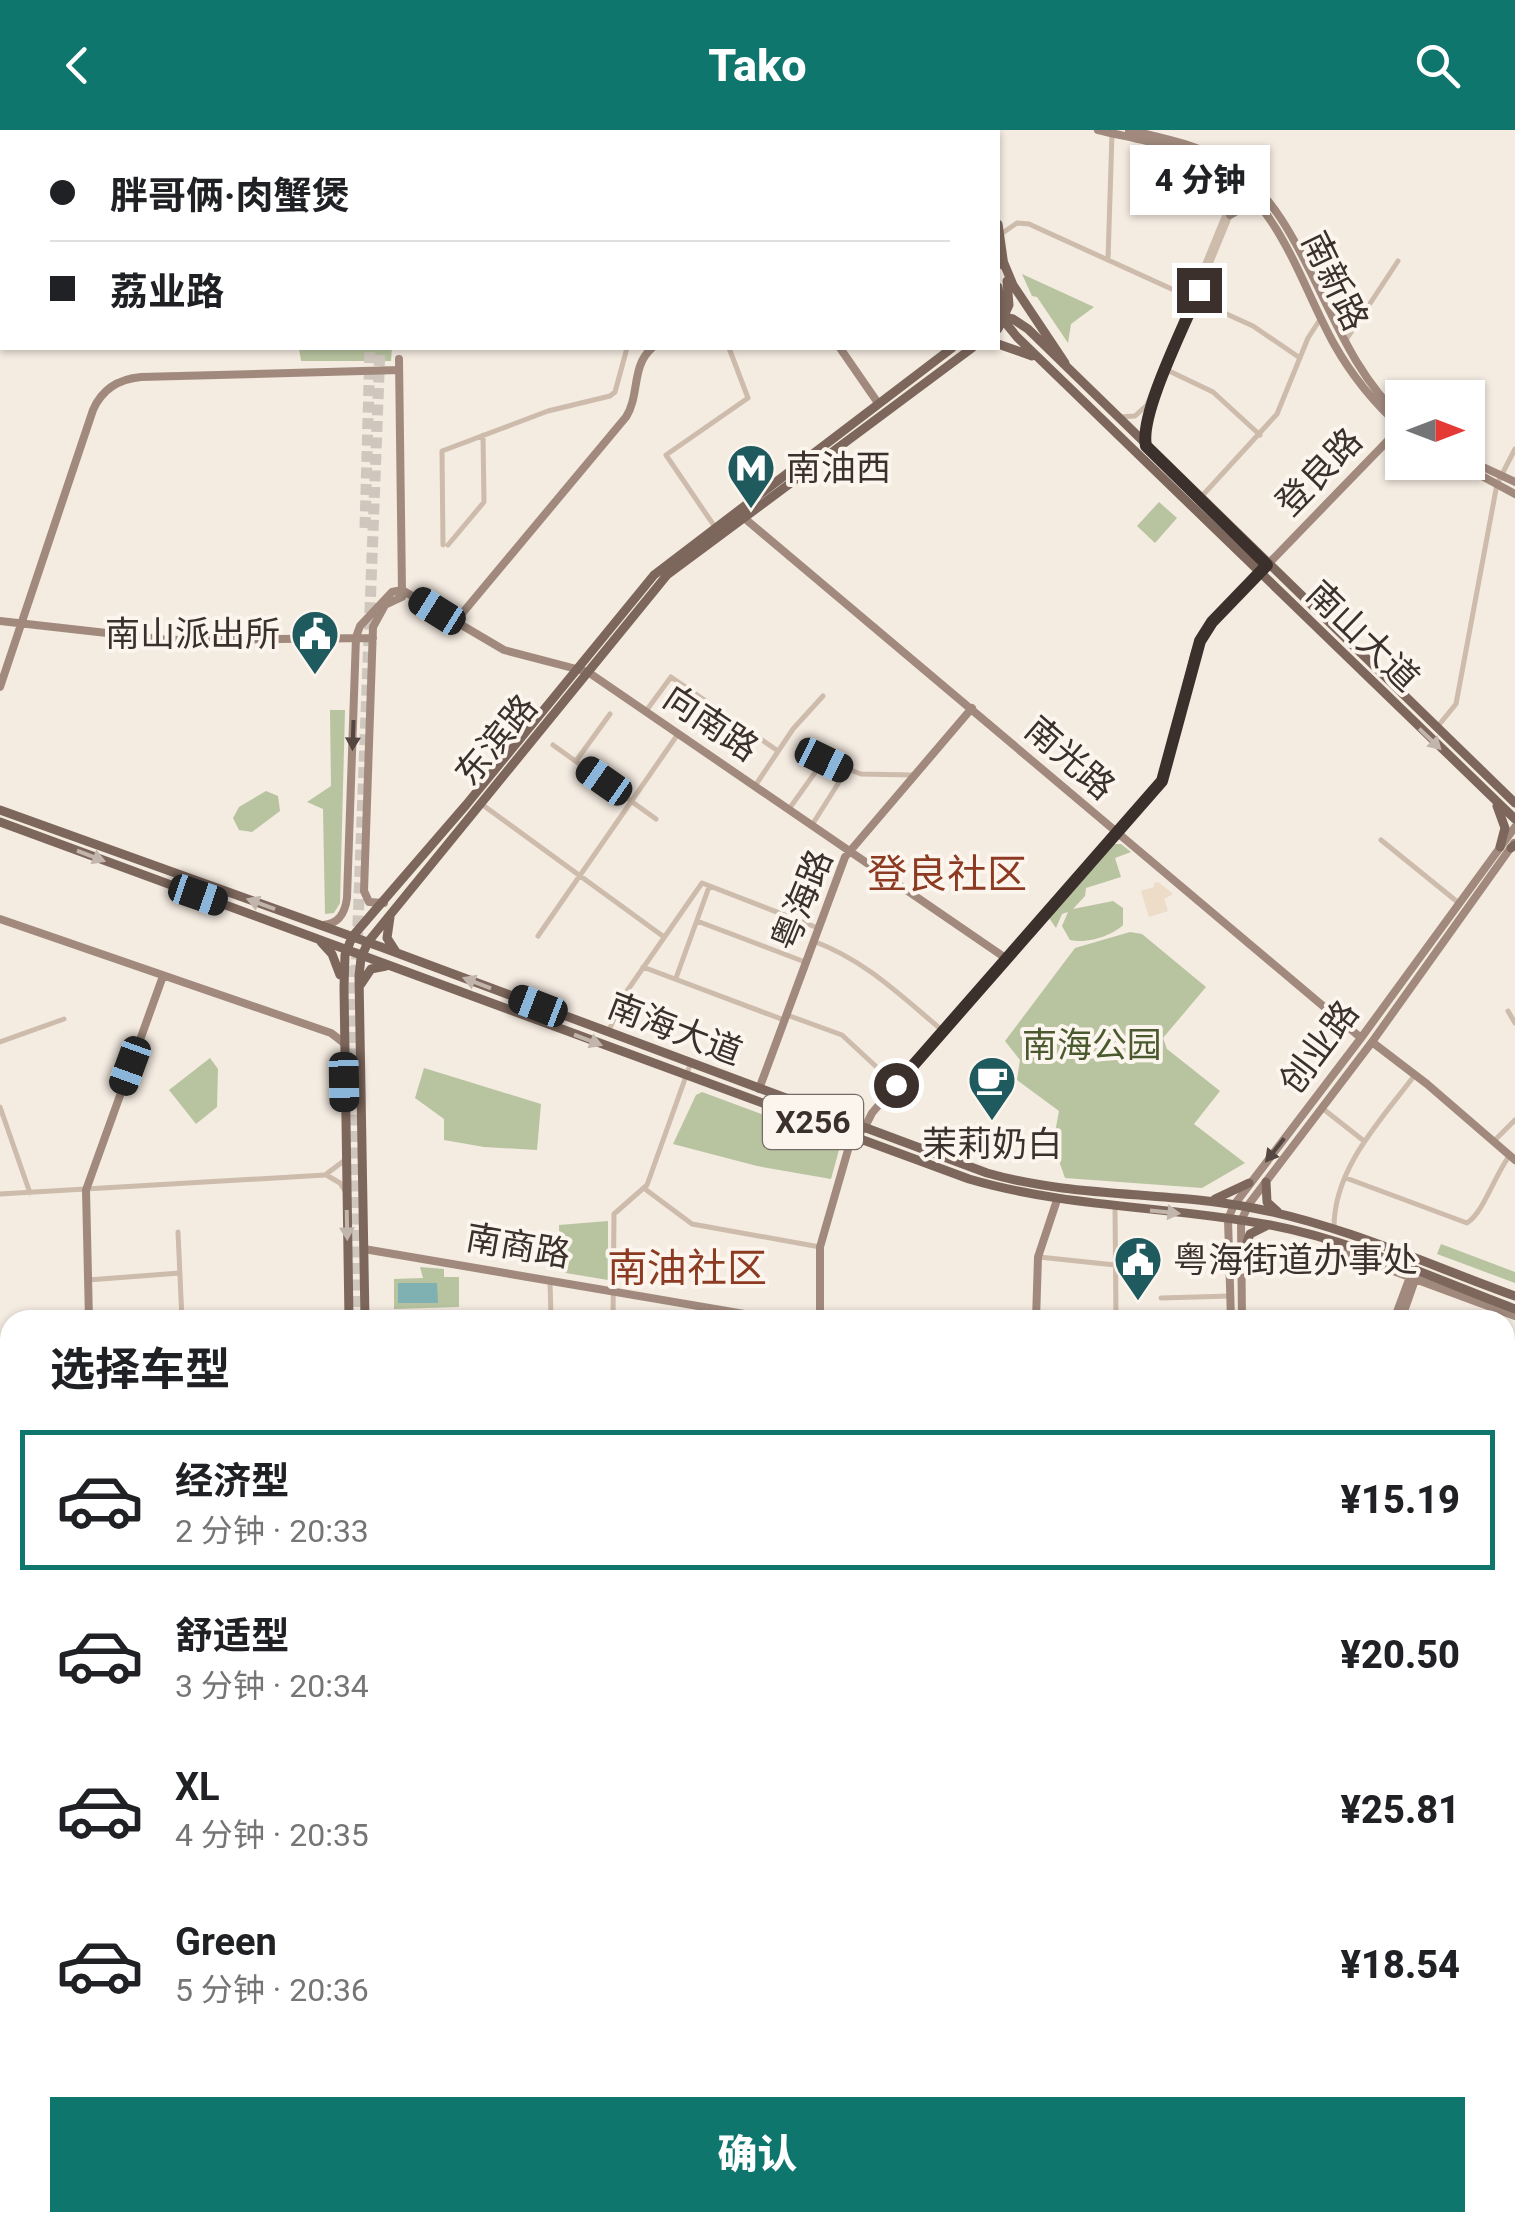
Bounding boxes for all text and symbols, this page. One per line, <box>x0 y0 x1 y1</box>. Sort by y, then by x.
icon: back <box>50 38 105 93</box>
icon: search <box>1410 38 1465 93</box>
text: Tako <box>708 39 807 92</box>
callout: 4 分钟 <box>1129 145 1269 215</box>
text: 4 分钟 <box>1155 161 1245 199</box>
text: 胖哥俩·肉蟹煲 <box>110 174 349 218</box>
street label: 南新路 <box>1293 225 1376 337</box>
route end <box>1177 268 1222 313</box>
text: 荔业路 <box>110 270 224 314</box>
north arrow <box>1385 380 1485 480</box>
map controls <box>1385 380 1485 480</box>
street label: 登良路 <box>1268 420 1371 524</box>
metro station icon: 南油西 <box>725 442 777 510</box>
place label: 南油西 <box>786 448 891 489</box>
street label: 南山大道 <box>1298 573 1427 700</box>
car <box>404 582 470 640</box>
public building icon: 南山派出所 <box>289 608 341 676</box>
place label: 南山派出所 <box>105 614 280 655</box>
street label: 向南路 <box>656 677 766 770</box>
street label: 东滨路 <box>447 687 546 794</box>
street label: 南光路 <box>1017 708 1123 808</box>
one-way arrow <box>344 719 360 751</box>
one-way arrow <box>1417 727 1441 750</box>
car <box>790 733 858 787</box>
car <box>571 752 637 810</box>
street label: 粤海路 <box>764 844 841 957</box>
one-way arrow <box>77 849 107 864</box>
district label: 登良社区 <box>867 851 1027 898</box>
car <box>165 871 231 919</box>
one-way arrow <box>245 896 275 911</box>
one-way arrow <box>462 975 492 990</box>
car <box>505 981 571 1031</box>
street label: 南海大道 <box>602 985 748 1074</box>
street label: 创业路 <box>1271 993 1367 1102</box>
park label: 南海公园 <box>1022 1025 1162 1066</box>
one-way arrow <box>574 1032 604 1048</box>
car <box>106 1033 154 1099</box>
car <box>328 1052 360 1112</box>
cafe icon: 茉莉奶白 <box>966 1054 1018 1122</box>
route start <box>874 1063 919 1108</box>
road number: X256 <box>763 1095 863 1149</box>
place label: 茉莉奶白 <box>922 1124 1062 1165</box>
one-way arrow <box>1265 1137 1286 1163</box>
one-way arrow <box>1150 1205 1182 1221</box>
one-way arrow <box>339 1209 355 1241</box>
street label: 南商路 <box>463 1217 573 1276</box>
public building icon: 粤海街道办事处 <box>1112 1234 1164 1302</box>
place label: 粤海街道办事处 <box>1173 1240 1418 1281</box>
district label: 南油社区 <box>607 1245 767 1292</box>
text: 选择车型 <box>50 1343 230 1396</box>
icon: car <box>55 1455 145 1545</box>
text: 经济型 <box>175 1459 289 1503</box>
text: ¥15.19 <box>1341 1478 1460 1522</box>
text: 2 分钟 · 20:33 <box>175 1512 369 1550</box>
icon: car <box>55 1610 145 1700</box>
text: 舒适型 <box>175 1614 289 1658</box>
text: ¥20.50 <box>1341 1633 1460 1677</box>
text: 3 分钟 · 20:34 <box>175 1667 369 1705</box>
icon: car <box>55 1765 145 1855</box>
text: XL <box>175 1765 220 1809</box>
text: ¥25.81 <box>1341 1788 1460 1832</box>
text: 4 分钟 · 20:35 <box>175 1816 369 1854</box>
icon: car <box>55 1920 145 2010</box>
text: Green <box>175 1920 277 1964</box>
text: ¥18.54 <box>1341 1943 1460 1987</box>
text: 5 分钟 · 20:36 <box>175 1971 369 2009</box>
button: 确认 <box>50 2097 1465 2212</box>

